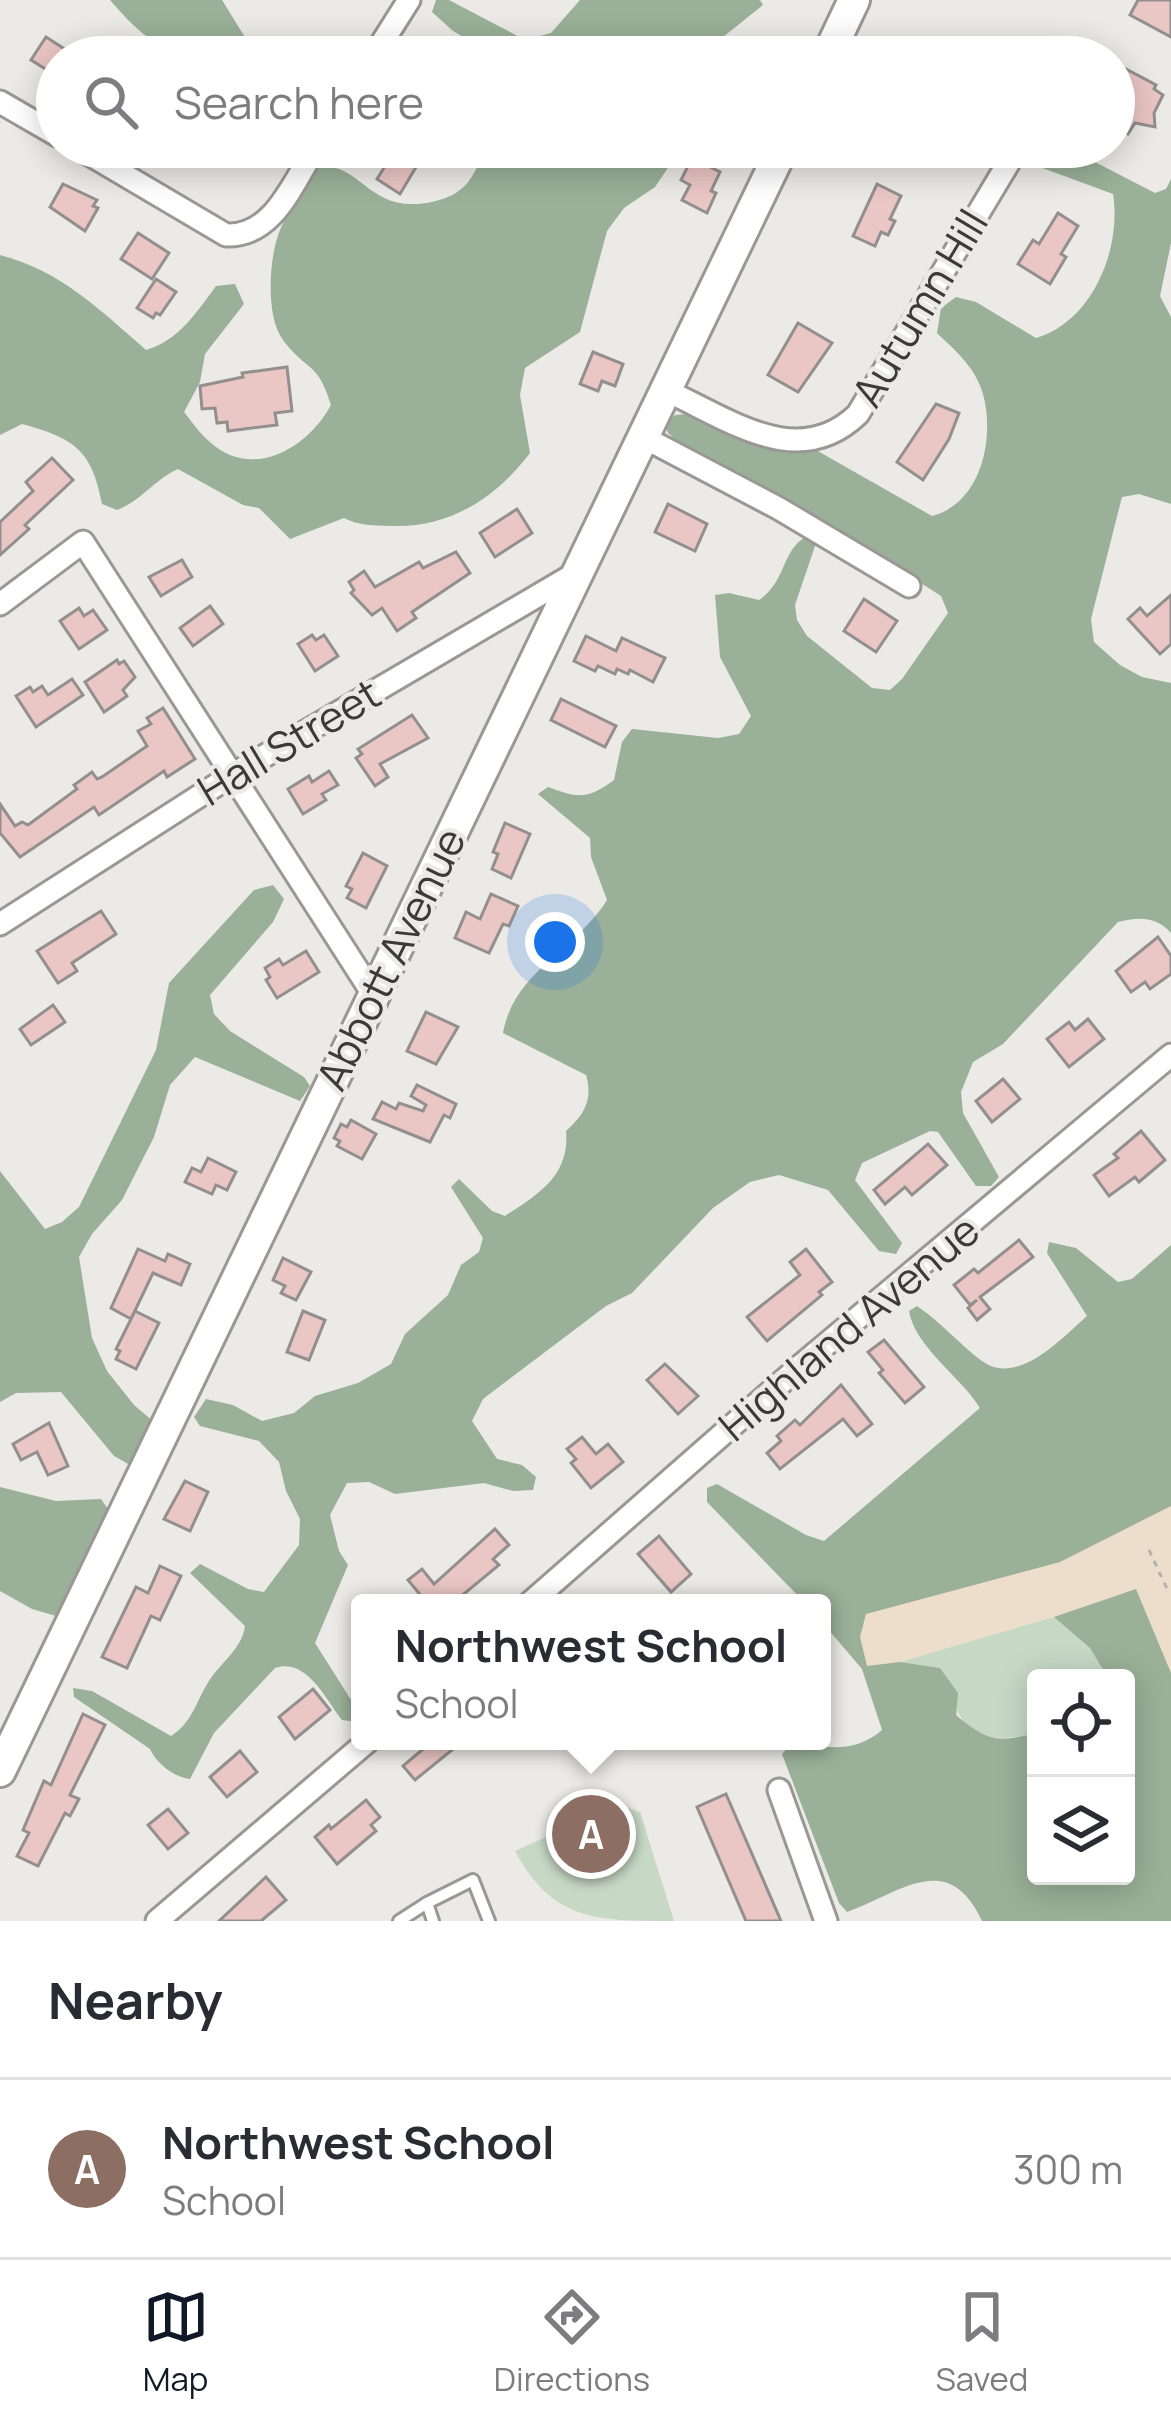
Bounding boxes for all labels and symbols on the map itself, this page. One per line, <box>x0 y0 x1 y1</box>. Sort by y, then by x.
street label: Autumn Hill <box>838 198 1001 417</box>
street label: Hall Street <box>186 664 391 818</box>
street label: Abbott Avenue <box>302 818 479 1099</box>
your location <box>525 912 585 972</box>
street label: Highland Avenue <box>706 1201 991 1453</box>
pin: A <box>552 1789 630 1879</box>

